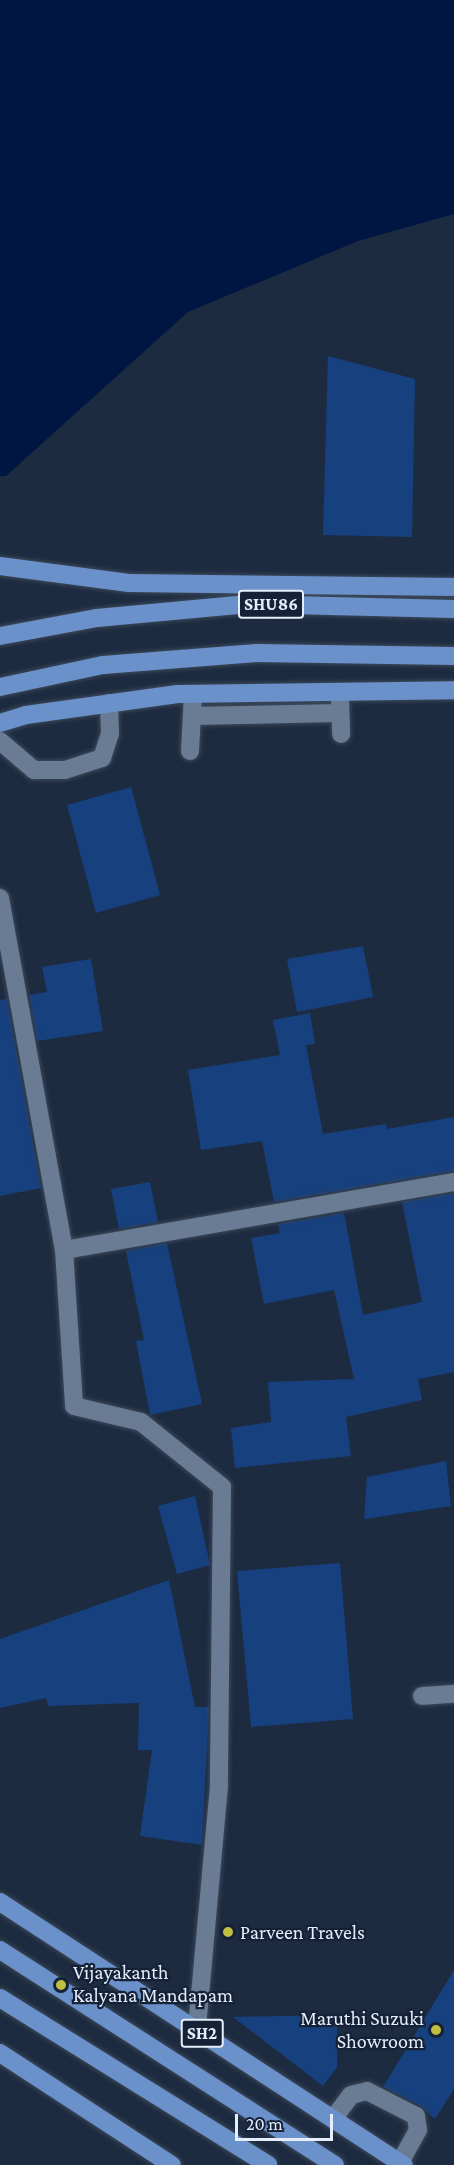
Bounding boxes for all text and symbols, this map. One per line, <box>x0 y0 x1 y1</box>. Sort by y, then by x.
road number: SHU86 <box>238 589 304 619</box>
place label: Parveen Travels <box>240 1920 365 1944</box>
marker: Parveen Travels <box>221 1925 235 1939</box>
place label: Vijayakanth Kalyana Mandapam <box>73 1961 233 2008</box>
marker: Vijayakanth Kalyana Mandapam <box>54 1978 68 1992</box>
place label: Maruthi Suzuki Showroom <box>300 2006 424 2053</box>
road number: SH2 <box>180 2018 224 2048</box>
marker: Maruthi Suzuki Showroom <box>429 2023 443 2037</box>
scale bar <box>238 2102 336 2140</box>
text: 20 m <box>246 2114 283 2134</box>

